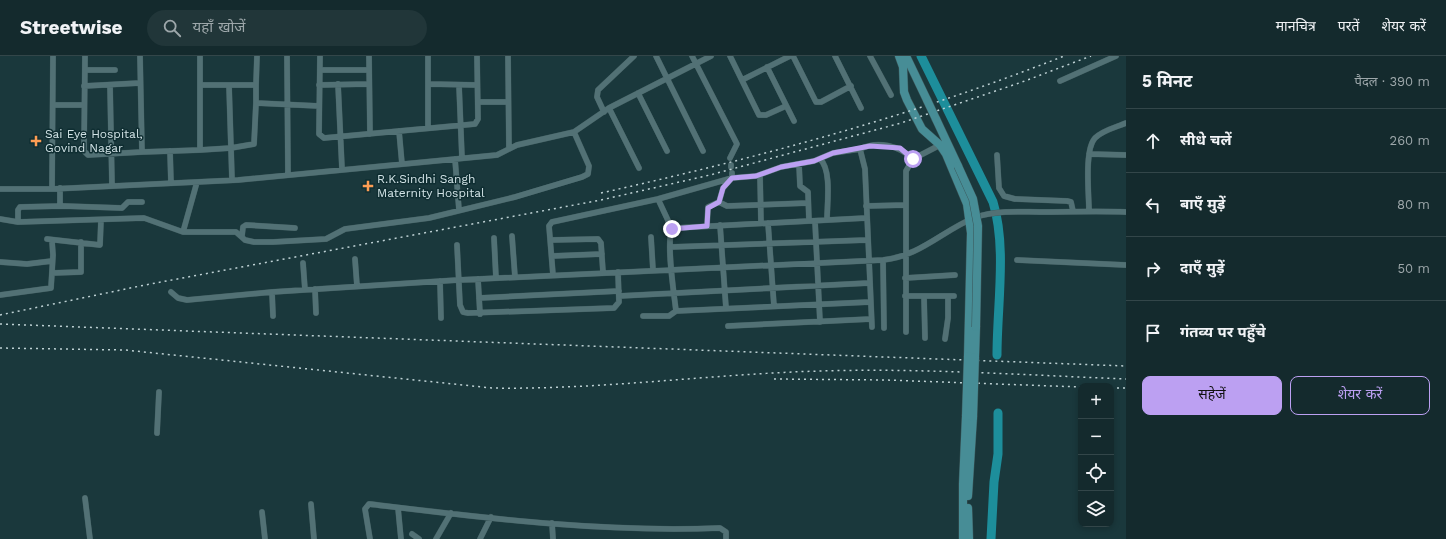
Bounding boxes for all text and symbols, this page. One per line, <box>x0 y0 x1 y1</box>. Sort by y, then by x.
search box <box>147 10 427 46</box>
text: Streetwise <box>20 16 123 39</box>
icon: search <box>161 17 183 39</box>
text: यहाँ खोजें <box>193 18 245 36</box>
text: मानचित्र <box>1276 18 1316 34</box>
text: परतें <box>1338 18 1359 34</box>
text: शेयर करें <box>1381 18 1426 34</box>
text: 5 मिनट <box>1142 71 1192 91</box>
text: पैदल · 390 m <box>1355 74 1430 89</box>
place label: Sai Eye Hospital, Govind Nagar <box>45 127 143 155</box>
icon: ahead <box>1142 130 1164 152</box>
text: सीधे चलें <box>1180 131 1232 149</box>
text: 260 m <box>1390 133 1430 148</box>
marker: Sai Eye Hospital, Govind Nagar <box>30 135 42 147</box>
route start <box>904 150 922 168</box>
place label: R.K.Sindhi Sangh Maternity Hospital <box>377 172 485 200</box>
marker: R.K.Sindhi Sangh Maternity Hospital <box>362 180 374 192</box>
icon: left <box>1142 194 1164 216</box>
text: बाएँ मुड़ें <box>1180 195 1225 213</box>
text: 80 m <box>1397 197 1430 212</box>
route end <box>663 220 681 238</box>
icon: right <box>1142 258 1164 280</box>
text: दाएँ मुड़ें <box>1180 259 1225 277</box>
text: 50 m <box>1398 261 1430 276</box>
icon: arrive <box>1142 322 1164 344</box>
text: गंतव्य पर पहुँचे <box>1180 323 1266 341</box>
button: सहेजें <box>1142 376 1282 415</box>
button: शेयर करें <box>1290 376 1430 415</box>
map controls <box>1078 383 1114 527</box>
button: + <box>1078 383 1114 419</box>
button: − <box>1078 419 1114 455</box>
button: locate <box>1078 455 1114 491</box>
button: layers <box>1078 491 1114 527</box>

